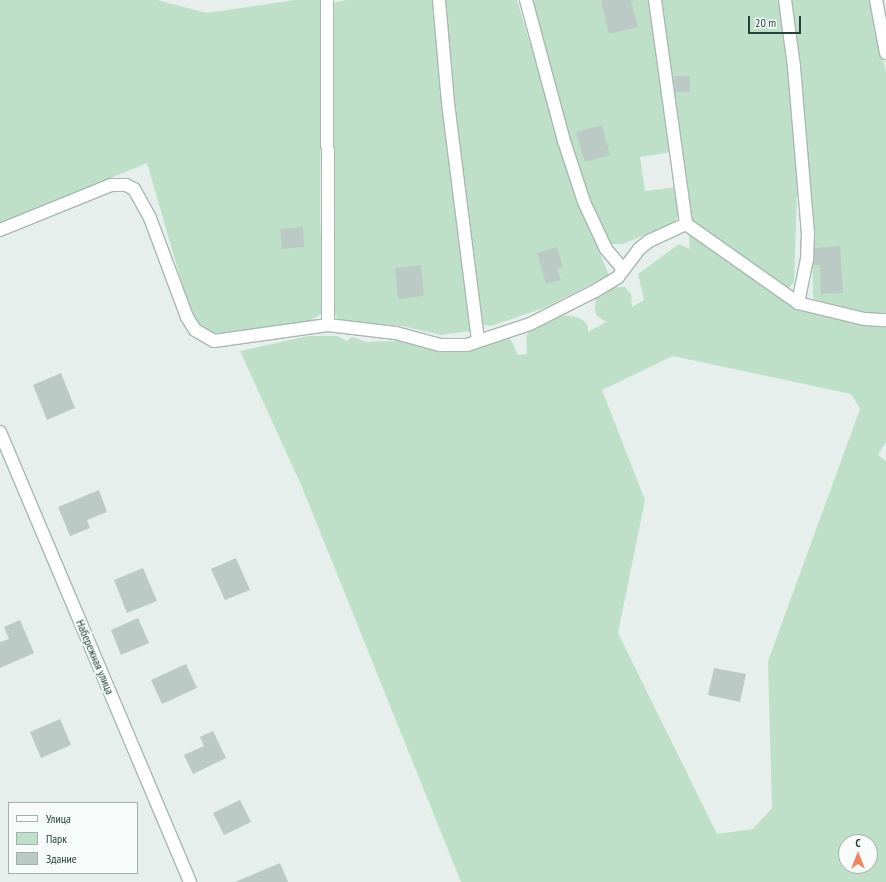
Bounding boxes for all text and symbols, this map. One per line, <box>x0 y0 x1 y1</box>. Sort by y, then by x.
scale bar <box>750 8 803 34</box>
text: 20 m <box>755 15 776 30</box>
street label: Набережная улица <box>73 617 117 697</box>
legend <box>8 802 138 874</box>
text: Улица <box>46 811 71 826</box>
text: Парк <box>46 831 67 846</box>
north arrow <box>838 834 878 874</box>
text: С <box>855 836 861 850</box>
text: Здание <box>46 851 77 866</box>

